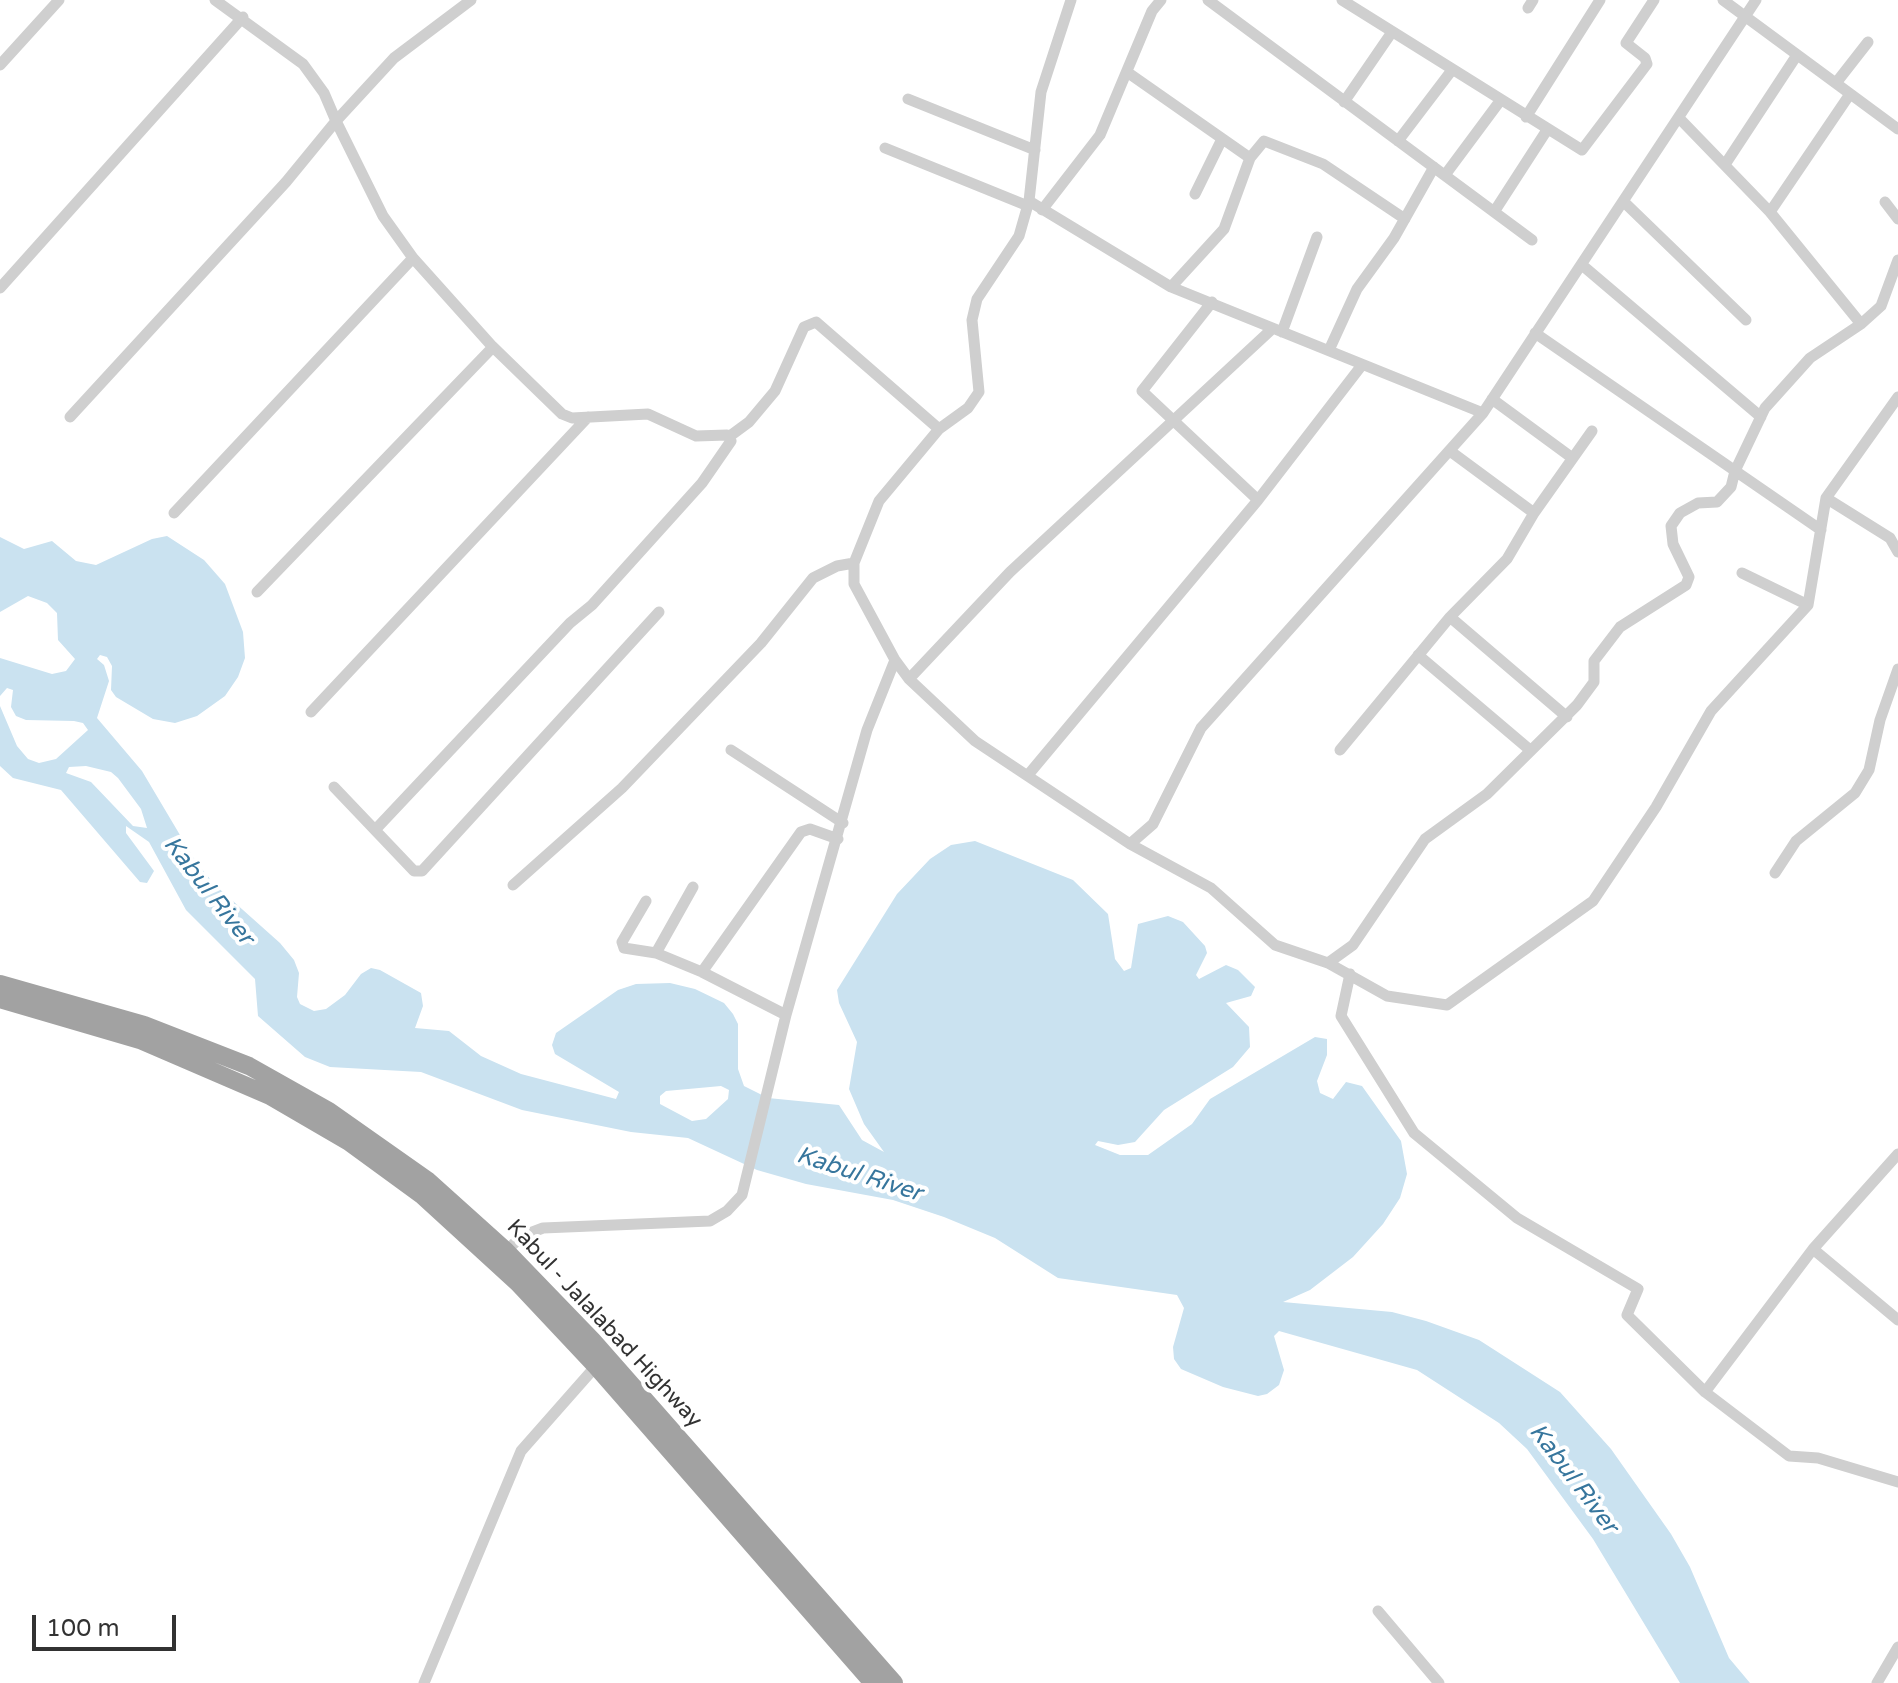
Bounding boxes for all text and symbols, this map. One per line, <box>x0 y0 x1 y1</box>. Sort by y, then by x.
water label: Kabul River <box>157 831 259 951</box>
water label: Kabul River <box>793 1141 925 1209</box>
street label: Kabul - Jalalabad Highway <box>501 1215 707 1433</box>
water label: Kabul River <box>1522 1418 1624 1540</box>
scale bar <box>36 1599 180 1649</box>
text: 100 m <box>46 1614 120 1643</box>

